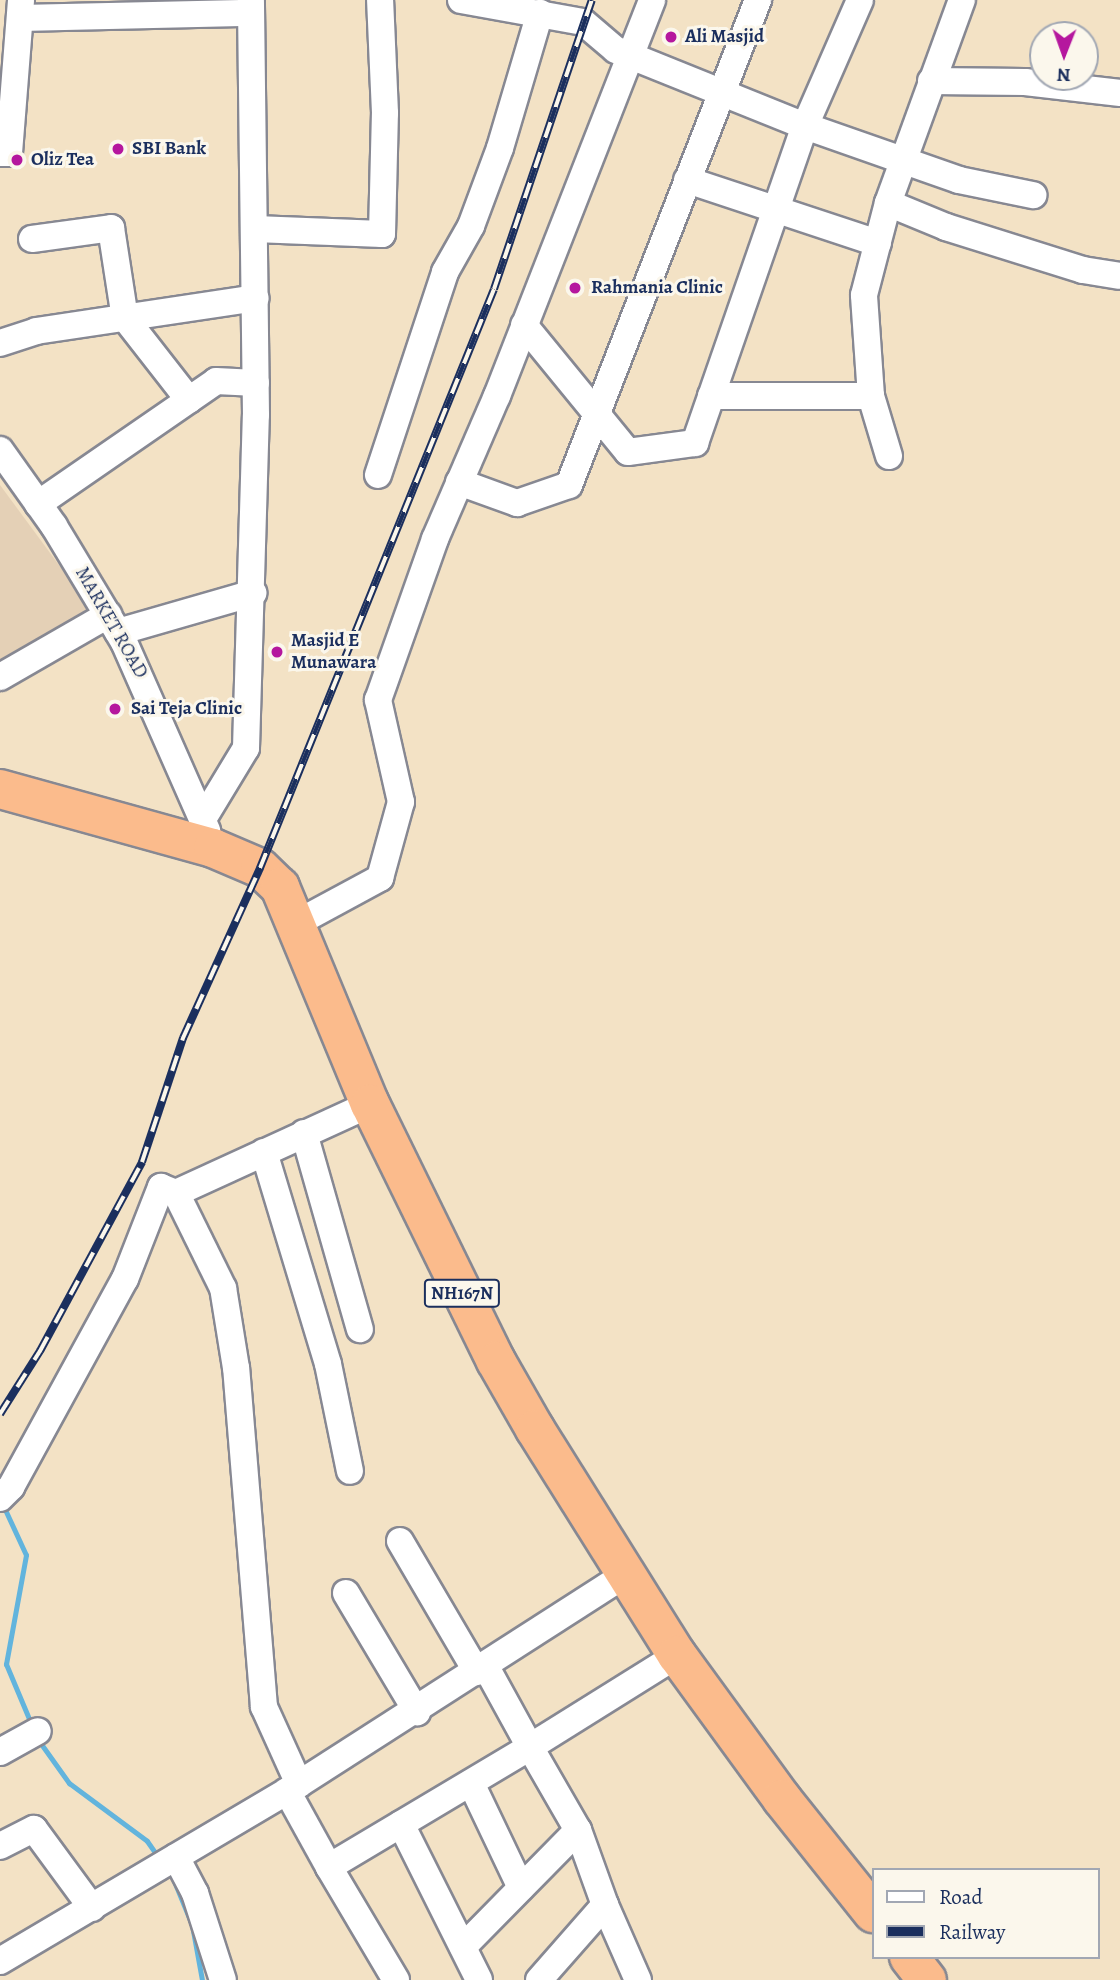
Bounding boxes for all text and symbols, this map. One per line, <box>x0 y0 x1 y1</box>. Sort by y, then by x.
north arrow <box>1029 21 1099 91</box>
place label: Ali Masjid <box>685 26 764 48</box>
marker: Ali Masjid <box>663 29 679 45</box>
text: N <box>1057 62 1071 88</box>
place label: SBI Bank <box>132 138 206 160</box>
marker: SBI Bank <box>110 141 126 157</box>
place label: Oliz Tea <box>31 149 94 171</box>
marker: Oliz Tea <box>9 152 25 168</box>
place label: Rahmania Clinic <box>591 277 723 299</box>
marker: Rahmania Clinic <box>565 278 585 298</box>
street label: MARKET ROAD <box>70 563 152 683</box>
place label: Masjid E Munawara <box>291 630 376 674</box>
marker: Masjid E Munawara <box>269 644 285 660</box>
place label: Sai Teja Clinic <box>131 698 242 720</box>
marker: Sai Teja Clinic <box>105 699 125 719</box>
road number: NH167N <box>424 1278 500 1308</box>
legend <box>872 1868 1099 1959</box>
text: Road <box>939 1883 983 1911</box>
text: Railway <box>939 1918 1005 1946</box>

